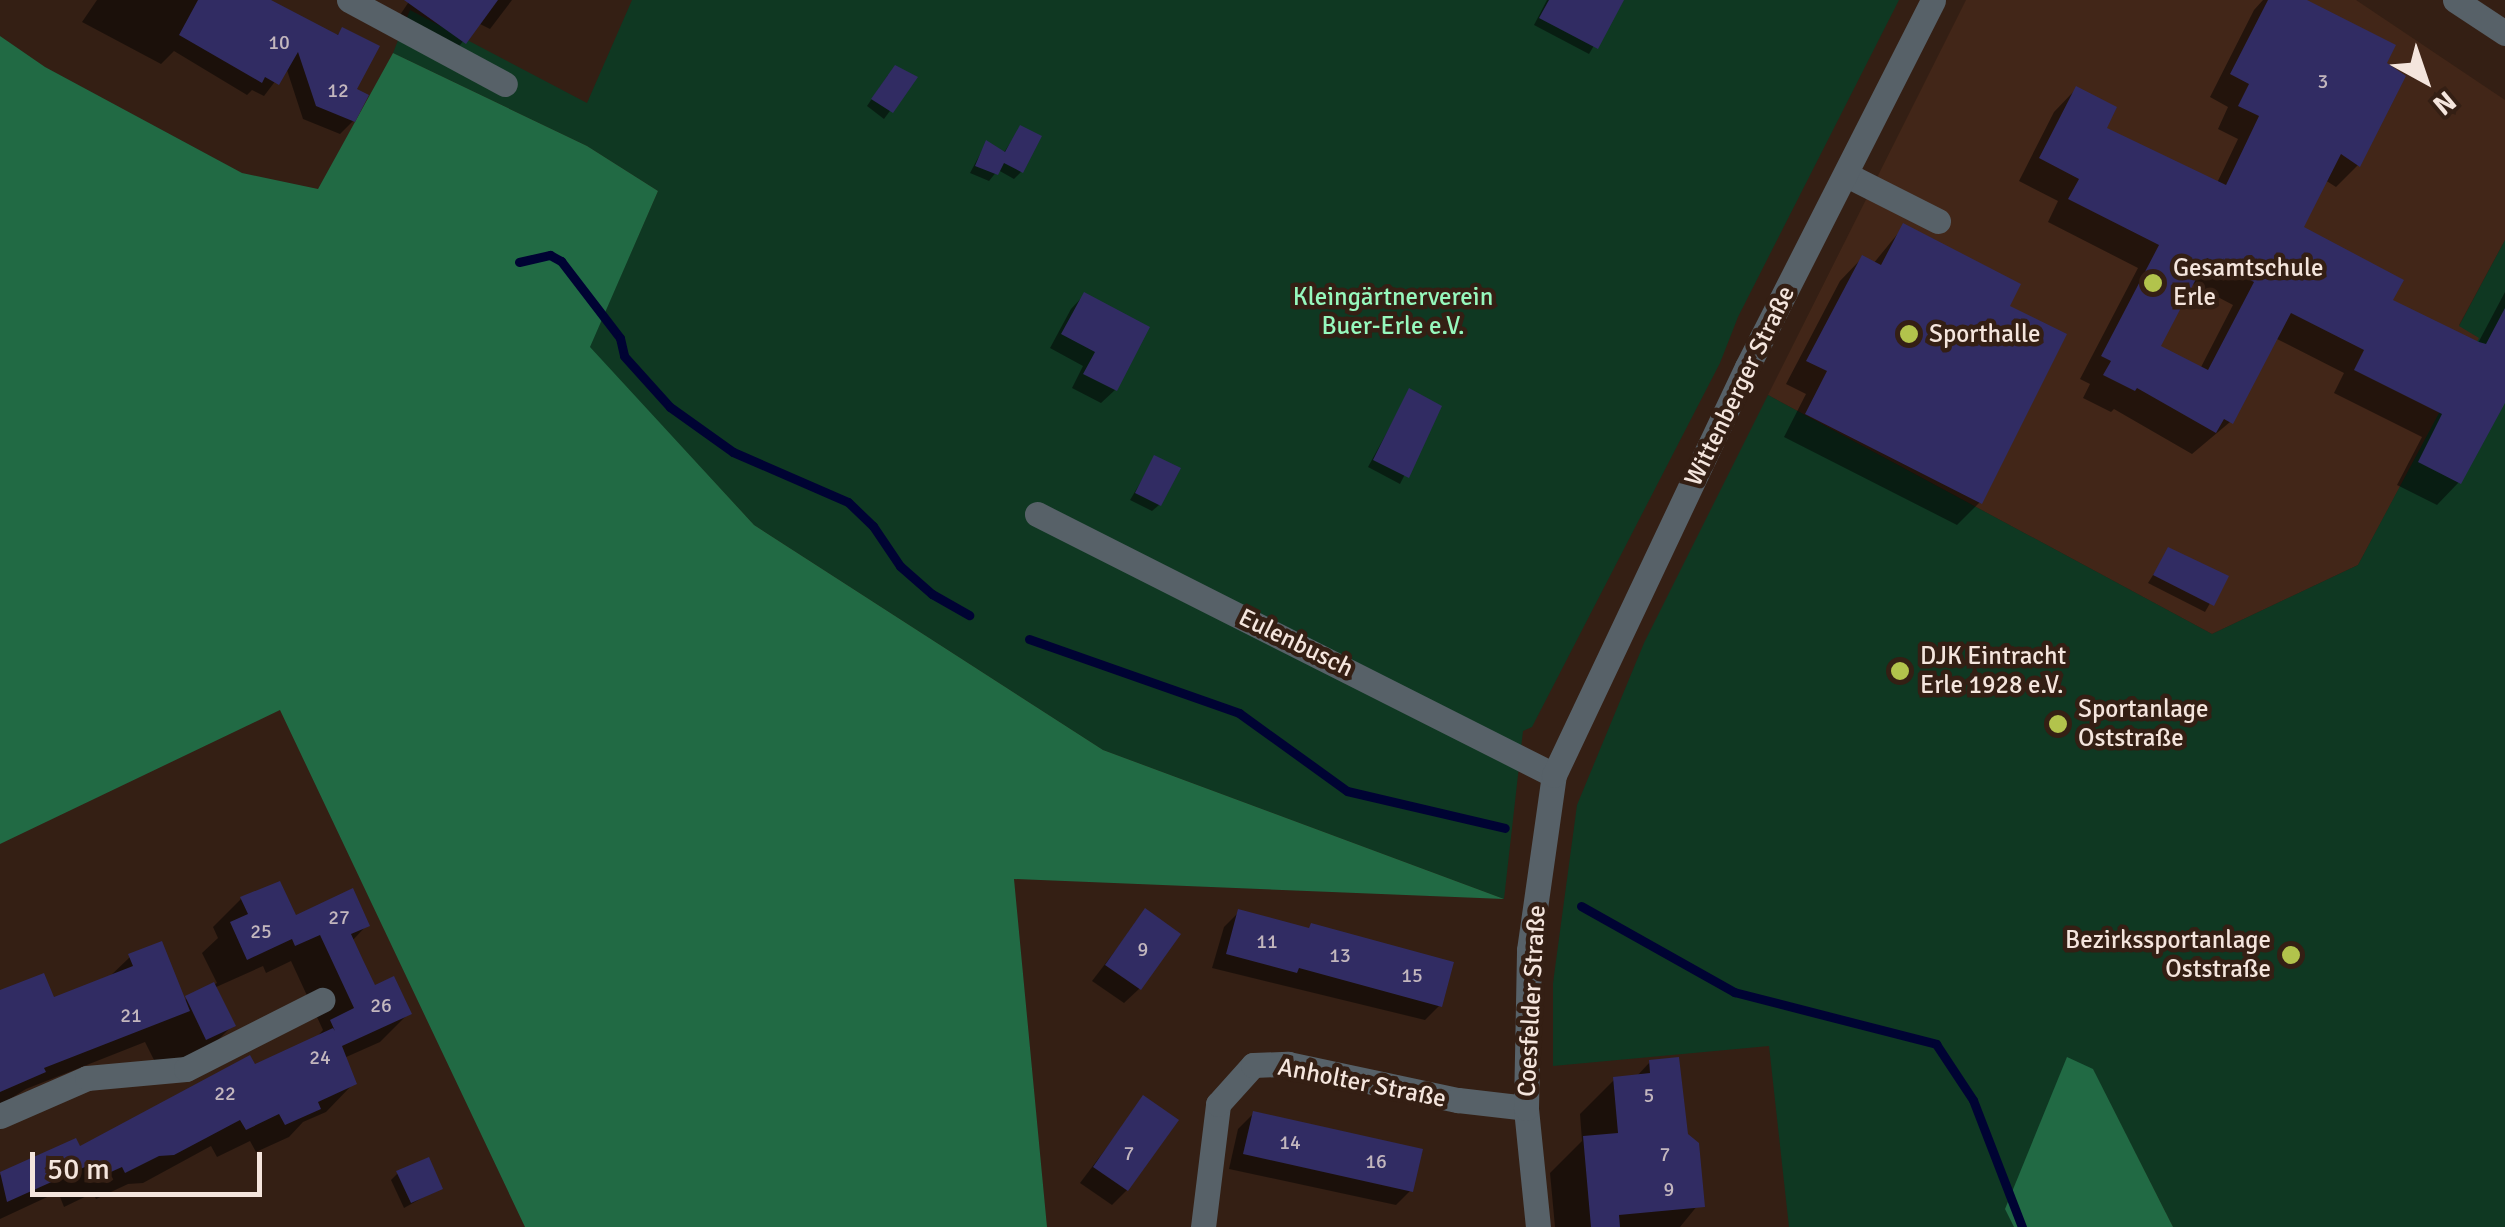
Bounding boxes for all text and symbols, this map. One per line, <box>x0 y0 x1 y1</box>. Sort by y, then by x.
house number: 10 <box>268 30 290 54</box>
north arrow <box>2375 30 2475 130</box>
house number: 3 <box>2318 69 2328 93</box>
house number: 12 <box>327 78 349 102</box>
text: N <box>2426 84 2463 122</box>
place label: Gesamtschule Erle <box>2173 254 2323 313</box>
marker: Gesamtschule Erle <box>2142 272 2164 294</box>
street label: Wittenberger Straße <box>1679 281 1801 491</box>
park label: Kleingärtnerverein Buer-Erle e.V. <box>1293 283 1493 342</box>
place label: Sporthalle <box>1929 319 2041 349</box>
marker: Sporthalle <box>1898 323 1920 345</box>
street label: Eulenbusch <box>1234 602 1358 684</box>
place label: DJK Eintracht Erle 1928 e.V. <box>1920 642 2066 701</box>
marker: DJK Eintracht Erle 1928 e.V. <box>1889 660 1911 682</box>
place label: Sportanlage Oststraße <box>2078 695 2209 754</box>
marker: Sportanlage Oststraße <box>2047 713 2069 735</box>
street label: Coesfelder Straße <box>1512 904 1552 1098</box>
house number: 27 <box>328 905 350 929</box>
house number: 25 <box>250 919 272 943</box>
place label: Bezirkssportanlage Oststraße <box>2065 926 2271 985</box>
house number: 11 <box>1256 929 1278 953</box>
house number: 9 <box>1138 937 1148 961</box>
house number: 13 <box>1329 943 1351 967</box>
marker: Bezirkssportanlage Oststraße <box>2280 944 2302 966</box>
house number: 15 <box>1401 963 1423 987</box>
house number: 26 <box>370 993 392 1017</box>
house number: 21 <box>120 1003 142 1027</box>
house number: 24 <box>309 1045 331 1069</box>
street label: Anholter Straße <box>1275 1052 1449 1114</box>
house number: 22 <box>214 1081 236 1105</box>
house number: 5 <box>1644 1083 1654 1107</box>
house number: 14 <box>1279 1130 1301 1154</box>
scale bar <box>35 1132 268 1194</box>
house number: 7 <box>1124 1141 1134 1165</box>
house number: 7 <box>1660 1142 1670 1166</box>
house number: 16 <box>1365 1149 1387 1173</box>
text: 50 m <box>47 1151 110 1188</box>
house number: 9 <box>1664 1177 1674 1201</box>

